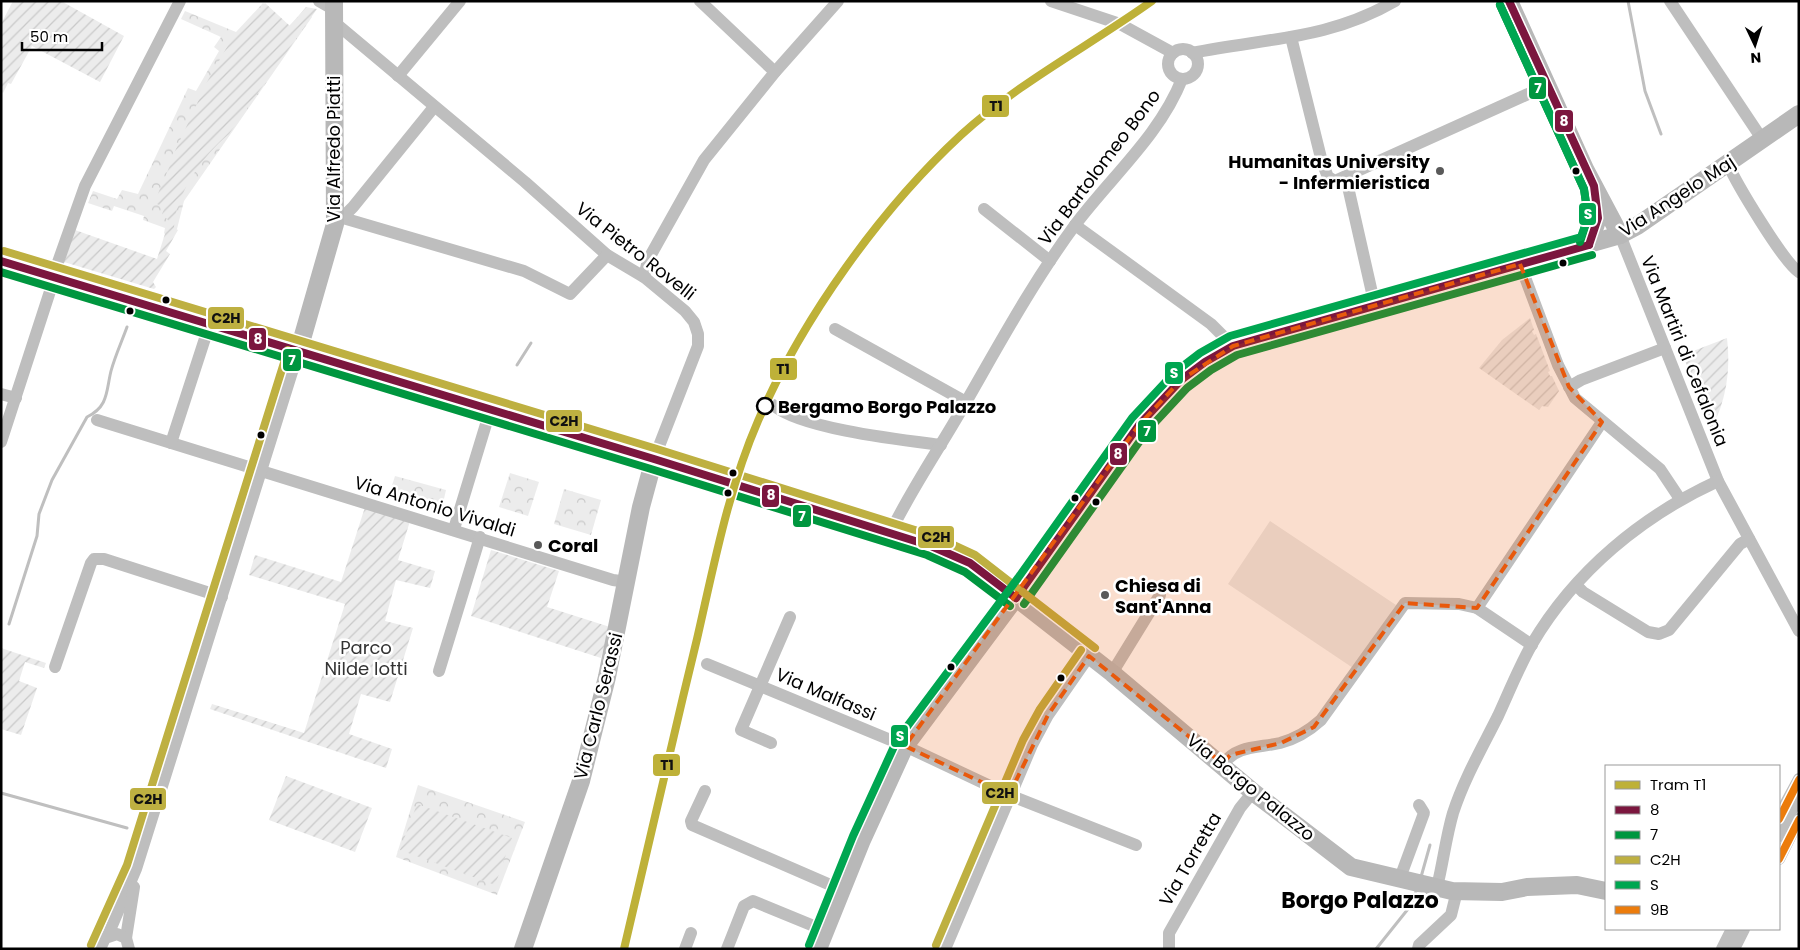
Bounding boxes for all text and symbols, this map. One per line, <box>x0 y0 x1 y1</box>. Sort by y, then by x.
scale bar <box>22 20 102 52</box>
north arrow <box>1730 20 1780 70</box>
text: 50 m <box>30 26 68 47</box>
text: N <box>1750 48 1762 68</box>
street label: Via Alfredo Piatti <box>321 76 346 222</box>
line badge: 7 <box>1528 76 1547 100</box>
text: 7 <box>1534 78 1542 98</box>
street label: Via Bartolomeo Bono <box>1032 84 1166 250</box>
line badge: T1 <box>981 94 1010 118</box>
text: T1 <box>989 96 1003 116</box>
line badge: 8 <box>1554 109 1574 133</box>
text: 8 <box>1559 111 1569 131</box>
place label: Humanitas University - Infermieristica <box>1228 149 1431 195</box>
street label: Via Angelo Maj <box>1614 149 1740 243</box>
marker: Humanitas University - Infermieristica <box>1434 165 1446 177</box>
unlabelled marker <box>1571 166 1581 176</box>
street label: Via Pietro Rovelli <box>571 196 701 306</box>
line badge: S <box>1578 202 1597 226</box>
text: S <box>1584 204 1593 224</box>
street label: Via Martiri di Cefalonia <box>1635 252 1735 450</box>
unlabelled marker <box>1558 258 1568 268</box>
unlabelled marker <box>161 295 171 305</box>
unlabelled marker <box>125 306 135 316</box>
line badge: C2H <box>207 306 245 330</box>
text: C2H <box>212 308 240 328</box>
line badge: 8 <box>248 327 267 351</box>
text: 8 <box>253 329 263 349</box>
line badge: 7 <box>282 348 302 372</box>
text: 7 <box>288 350 296 370</box>
line badge: T1 <box>769 357 798 381</box>
text: T1 <box>776 359 790 379</box>
line badge: S <box>1164 361 1184 385</box>
text: S <box>1170 363 1179 383</box>
place label: Bergamo Borgo Palazzo <box>778 394 996 419</box>
marker: Bergamo Borgo Palazzo <box>756 397 774 415</box>
line badge: C2H <box>545 409 583 433</box>
text: C2H <box>550 411 578 431</box>
line badge: 7 <box>1137 419 1157 443</box>
text: 7 <box>1143 421 1151 441</box>
unlabelled marker <box>256 430 266 440</box>
line badge: 8 <box>1109 442 1128 466</box>
text: 8 <box>1113 444 1123 464</box>
unlabelled marker <box>728 468 738 478</box>
street label: Via Antonio Vivaldi <box>351 470 519 542</box>
line badge: 8 <box>761 484 780 508</box>
text: 8 <box>766 485 776 505</box>
unlabelled marker <box>723 488 733 498</box>
unlabelled marker <box>1070 493 1080 503</box>
unlabelled marker <box>1091 497 1101 507</box>
line badge: 7 <box>792 504 812 528</box>
text: 7 <box>798 506 806 526</box>
line badge: C2H <box>917 525 955 549</box>
text: C2H <box>922 527 950 547</box>
place label: Coral <box>548 533 598 558</box>
marker: Coral <box>532 539 544 551</box>
place label: Chiesa di Sant'Anna <box>1115 573 1211 619</box>
marker: Chiesa di Sant'Anna <box>1099 589 1111 601</box>
street label: Via Carlo Serassi <box>568 630 628 782</box>
park label: Parco Nilde Iotti <box>324 635 408 681</box>
street label: Via Malfassi <box>772 662 880 726</box>
unlabelled marker <box>946 662 956 672</box>
unlabelled marker <box>1056 673 1066 683</box>
line badge: S <box>890 724 909 748</box>
text: S <box>896 726 905 746</box>
street label: Via Borgo Palazzo <box>1182 727 1320 847</box>
line badge: T1 <box>652 753 681 777</box>
text: T1 <box>660 755 674 775</box>
legend <box>1605 765 1780 930</box>
text: Tram T1 <box>1650 774 1706 795</box>
line badge: C2H <box>981 781 1019 805</box>
text: C2H <box>986 783 1014 803</box>
line badge: C2H <box>129 787 167 811</box>
text: C2H <box>134 789 162 809</box>
text: 8 <box>1650 799 1659 820</box>
street label: Via Torretta <box>1153 807 1227 911</box>
text: 7 <box>1650 824 1658 845</box>
text: C2H <box>1650 849 1681 870</box>
text: S <box>1650 874 1659 895</box>
district label: Borgo Palazzo <box>1281 885 1439 916</box>
text: 9B <box>1650 899 1669 920</box>

